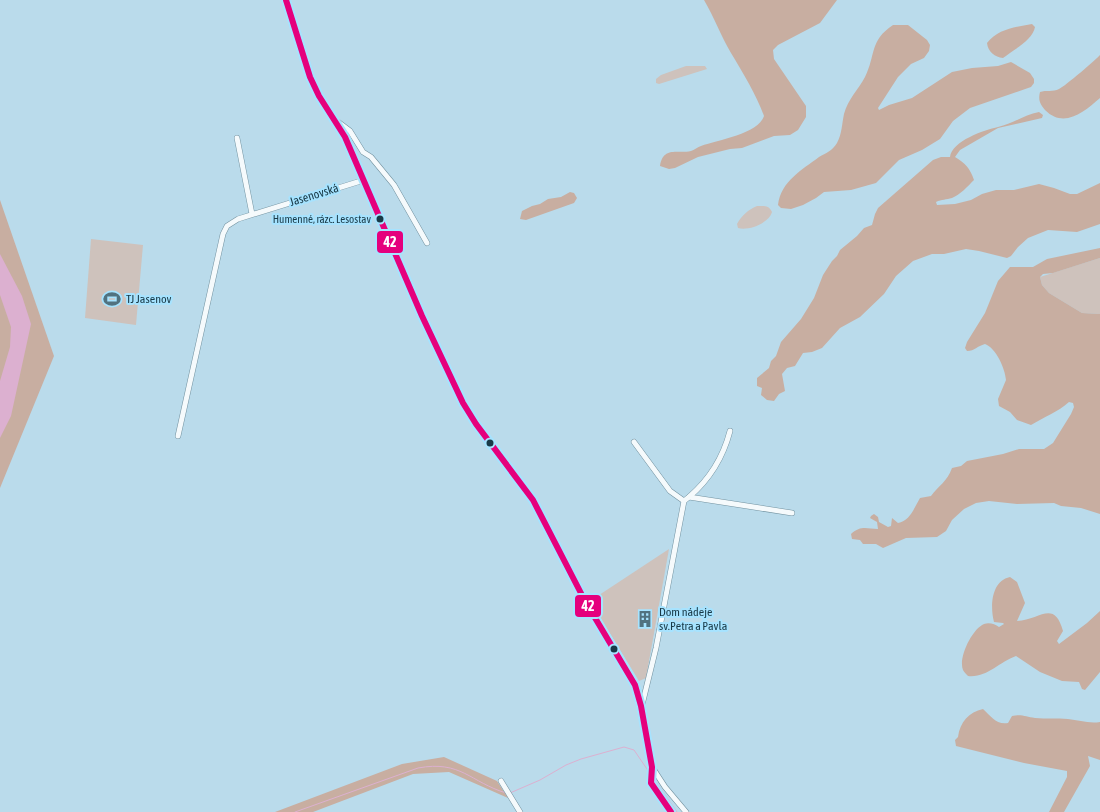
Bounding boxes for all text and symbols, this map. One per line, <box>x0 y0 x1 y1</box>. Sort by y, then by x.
street label: Jasenovská <box>288 181 340 209</box>
place label: Humenné, rázc. Lesostav <box>273 213 371 225</box>
marker: Humenné, rázc. Lesostav <box>375 214 385 224</box>
line badge: 42 <box>376 230 404 254</box>
text: 42 <box>382 234 397 250</box>
sports icon: TJ Jasenov <box>102 289 122 309</box>
place label: TJ Jasenov <box>126 292 171 306</box>
unlabelled marker <box>485 438 495 448</box>
line badge: 42 <box>574 594 602 618</box>
text: 42 <box>580 598 595 614</box>
place label: Dom nádeje sv.Petra a Pavla <box>659 605 727 633</box>
building icon: Dom nádeje sv.Petra a Pavla <box>635 609 655 629</box>
unlabelled marker <box>609 644 619 654</box>

